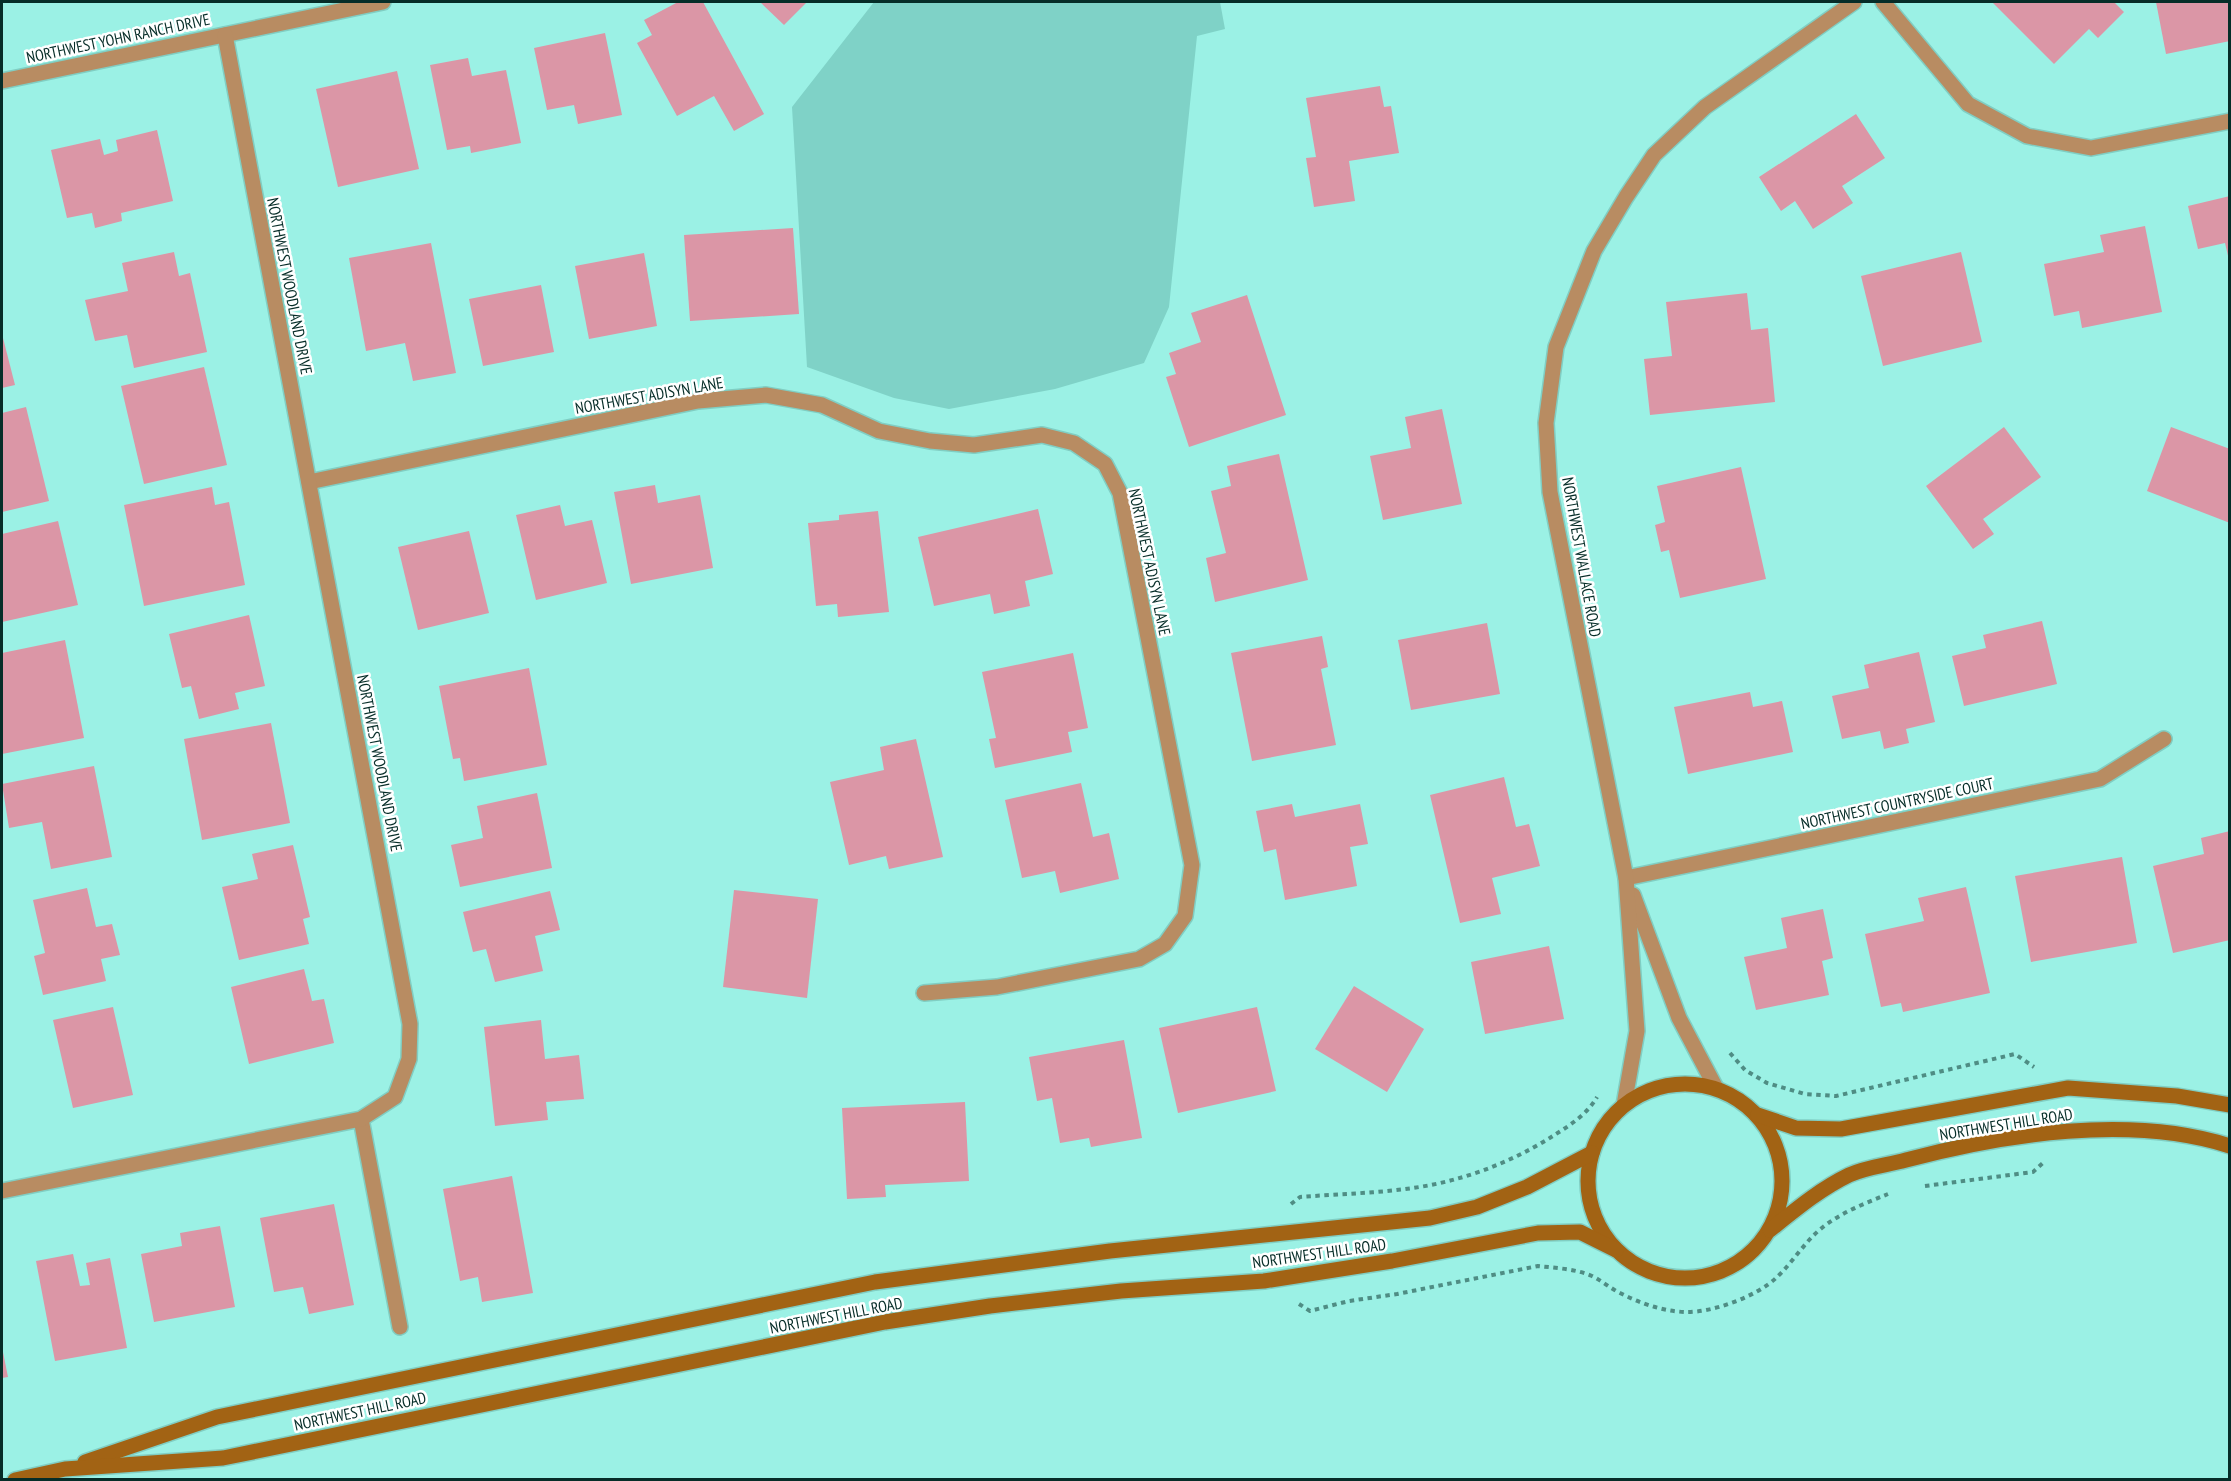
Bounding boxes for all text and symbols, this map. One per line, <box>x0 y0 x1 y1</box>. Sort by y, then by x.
street label: NORTHWEST YOHN RANCH DRIVE <box>24 9 212 67</box>
street label: NORTHWEST WOODLAND DRIVE <box>263 196 317 376</box>
street label: NORTHWEST ADISYN LANE <box>574 372 725 418</box>
street label: NORTHWEST WALLACE ROAD <box>1558 475 1606 639</box>
street label: NORTHWEST ADISYN LANE <box>1125 487 1175 637</box>
street label: NORTHWEST WOODLAND DRIVE <box>353 673 407 853</box>
street label: NORTHWEST COUNTRYSIDE COURT <box>1799 773 1995 833</box>
street label: NORTHWEST HILL ROAD <box>1938 1104 2074 1144</box>
street label: NORTHWEST HILL ROAD <box>1251 1234 1387 1272</box>
street label: NORTHWEST HILL ROAD <box>768 1292 904 1338</box>
street label: NORTHWEST HILL ROAD <box>292 1387 428 1435</box>

